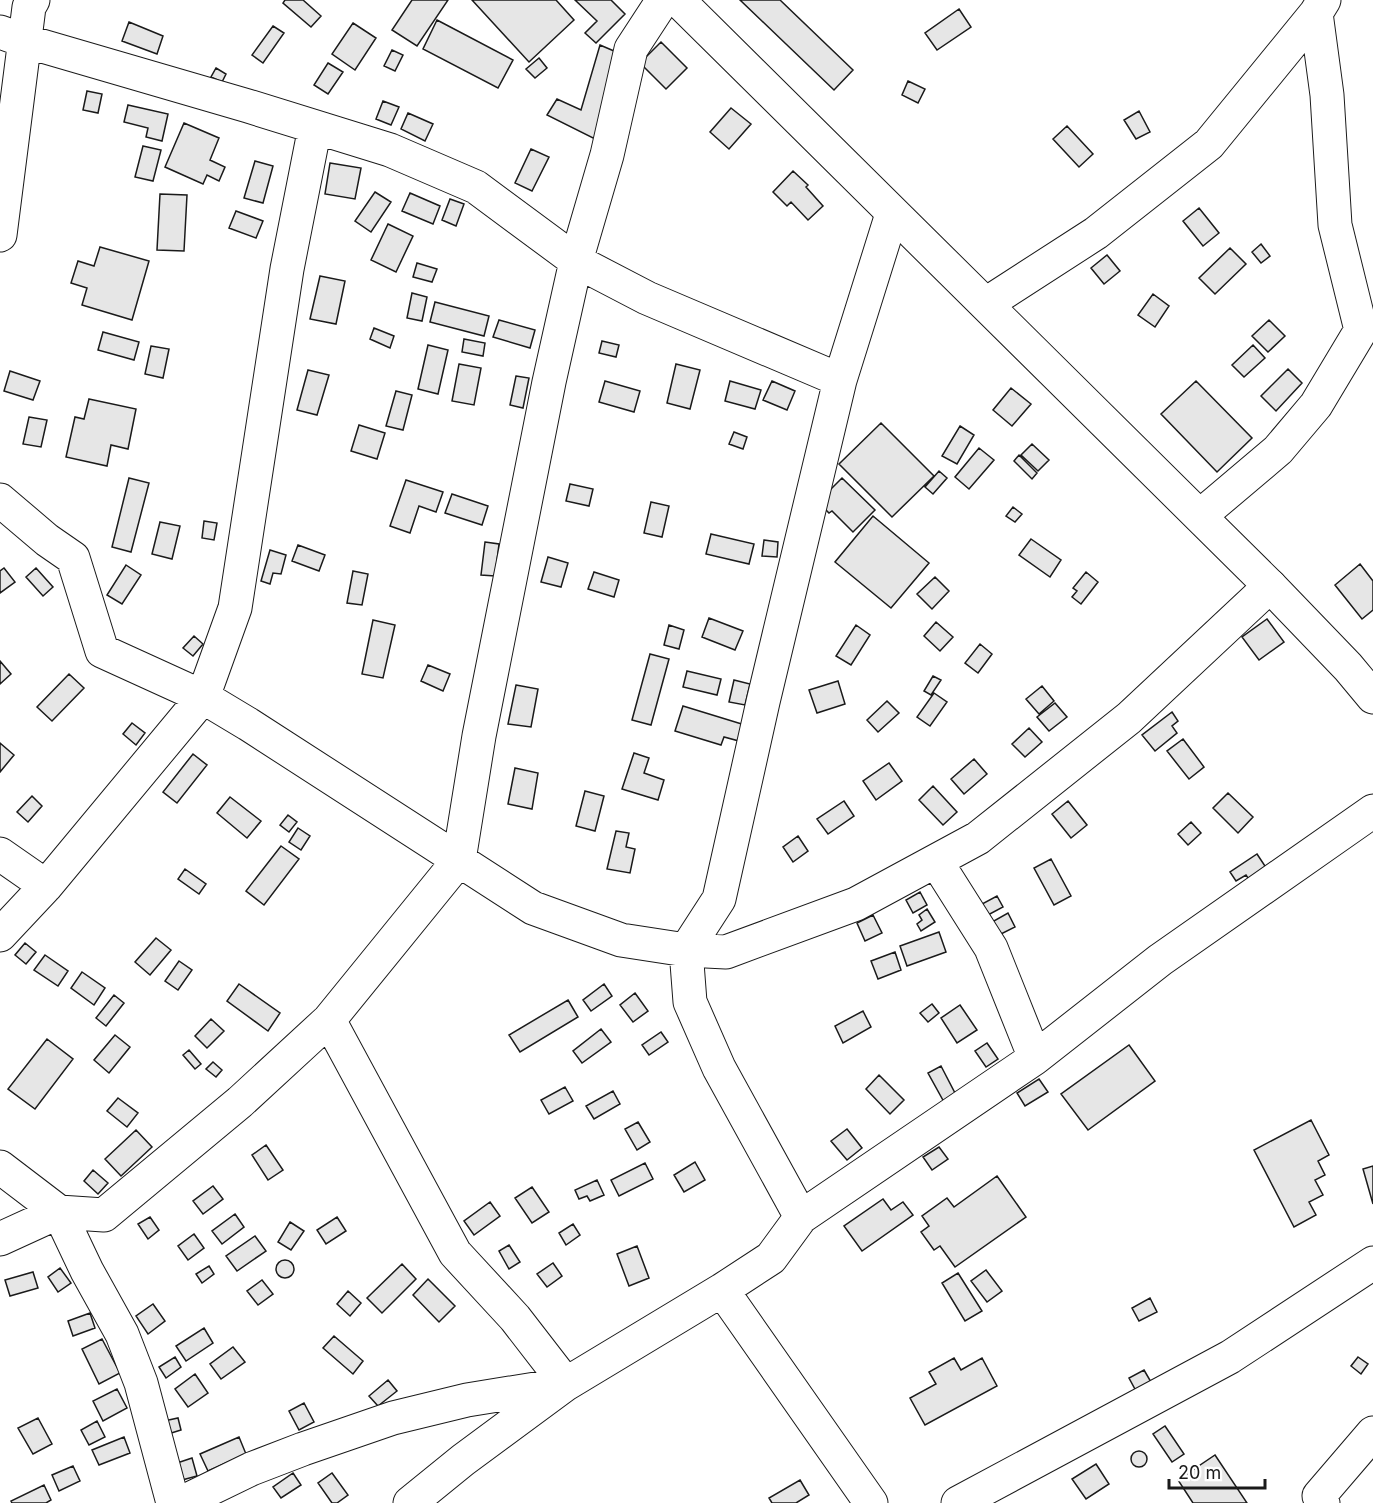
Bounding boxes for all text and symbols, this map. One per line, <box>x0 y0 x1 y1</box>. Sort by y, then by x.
scale bar <box>1169 1452 1265 1490</box>
text: 20 m <box>1178 1462 1221 1483</box>

